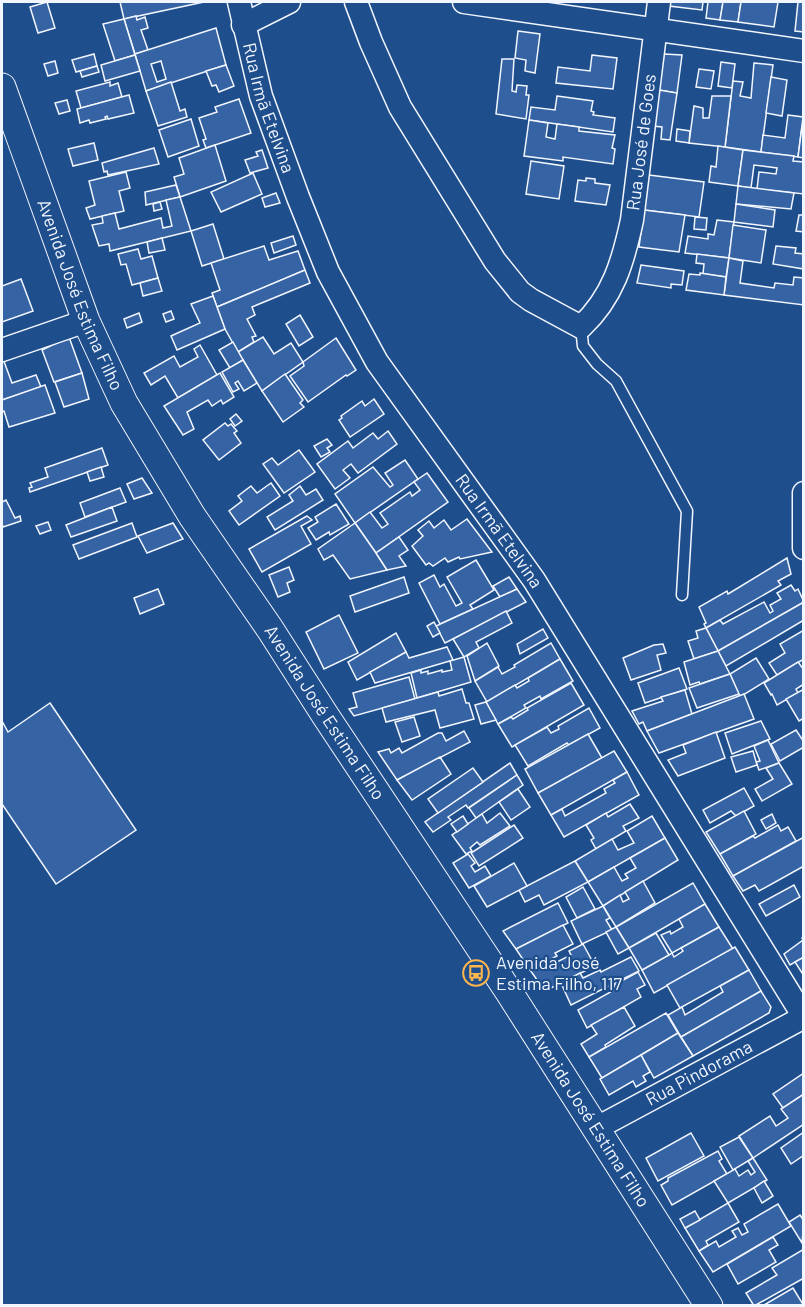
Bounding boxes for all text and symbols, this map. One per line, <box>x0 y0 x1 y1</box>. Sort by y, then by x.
street label: Rua Irmã Etelvina <box>239 40 300 176</box>
street label: Rua José de Goes <box>621 73 660 212</box>
street label: Avenida José Estima Filho <box>33 196 129 394</box>
street label: Rua Irmã Etelvina <box>451 469 548 592</box>
street label: Avenida José Estima Filho <box>260 621 390 804</box>
place label: Avenida José Estima Filho, 117 <box>496 951 623 994</box>
bus stop icon: Avenida José Estima Filho, 117 <box>461 958 491 988</box>
street label: Avenida José Estima Filho <box>527 1027 655 1211</box>
street label: Rua Pindorama <box>641 1035 756 1110</box>

